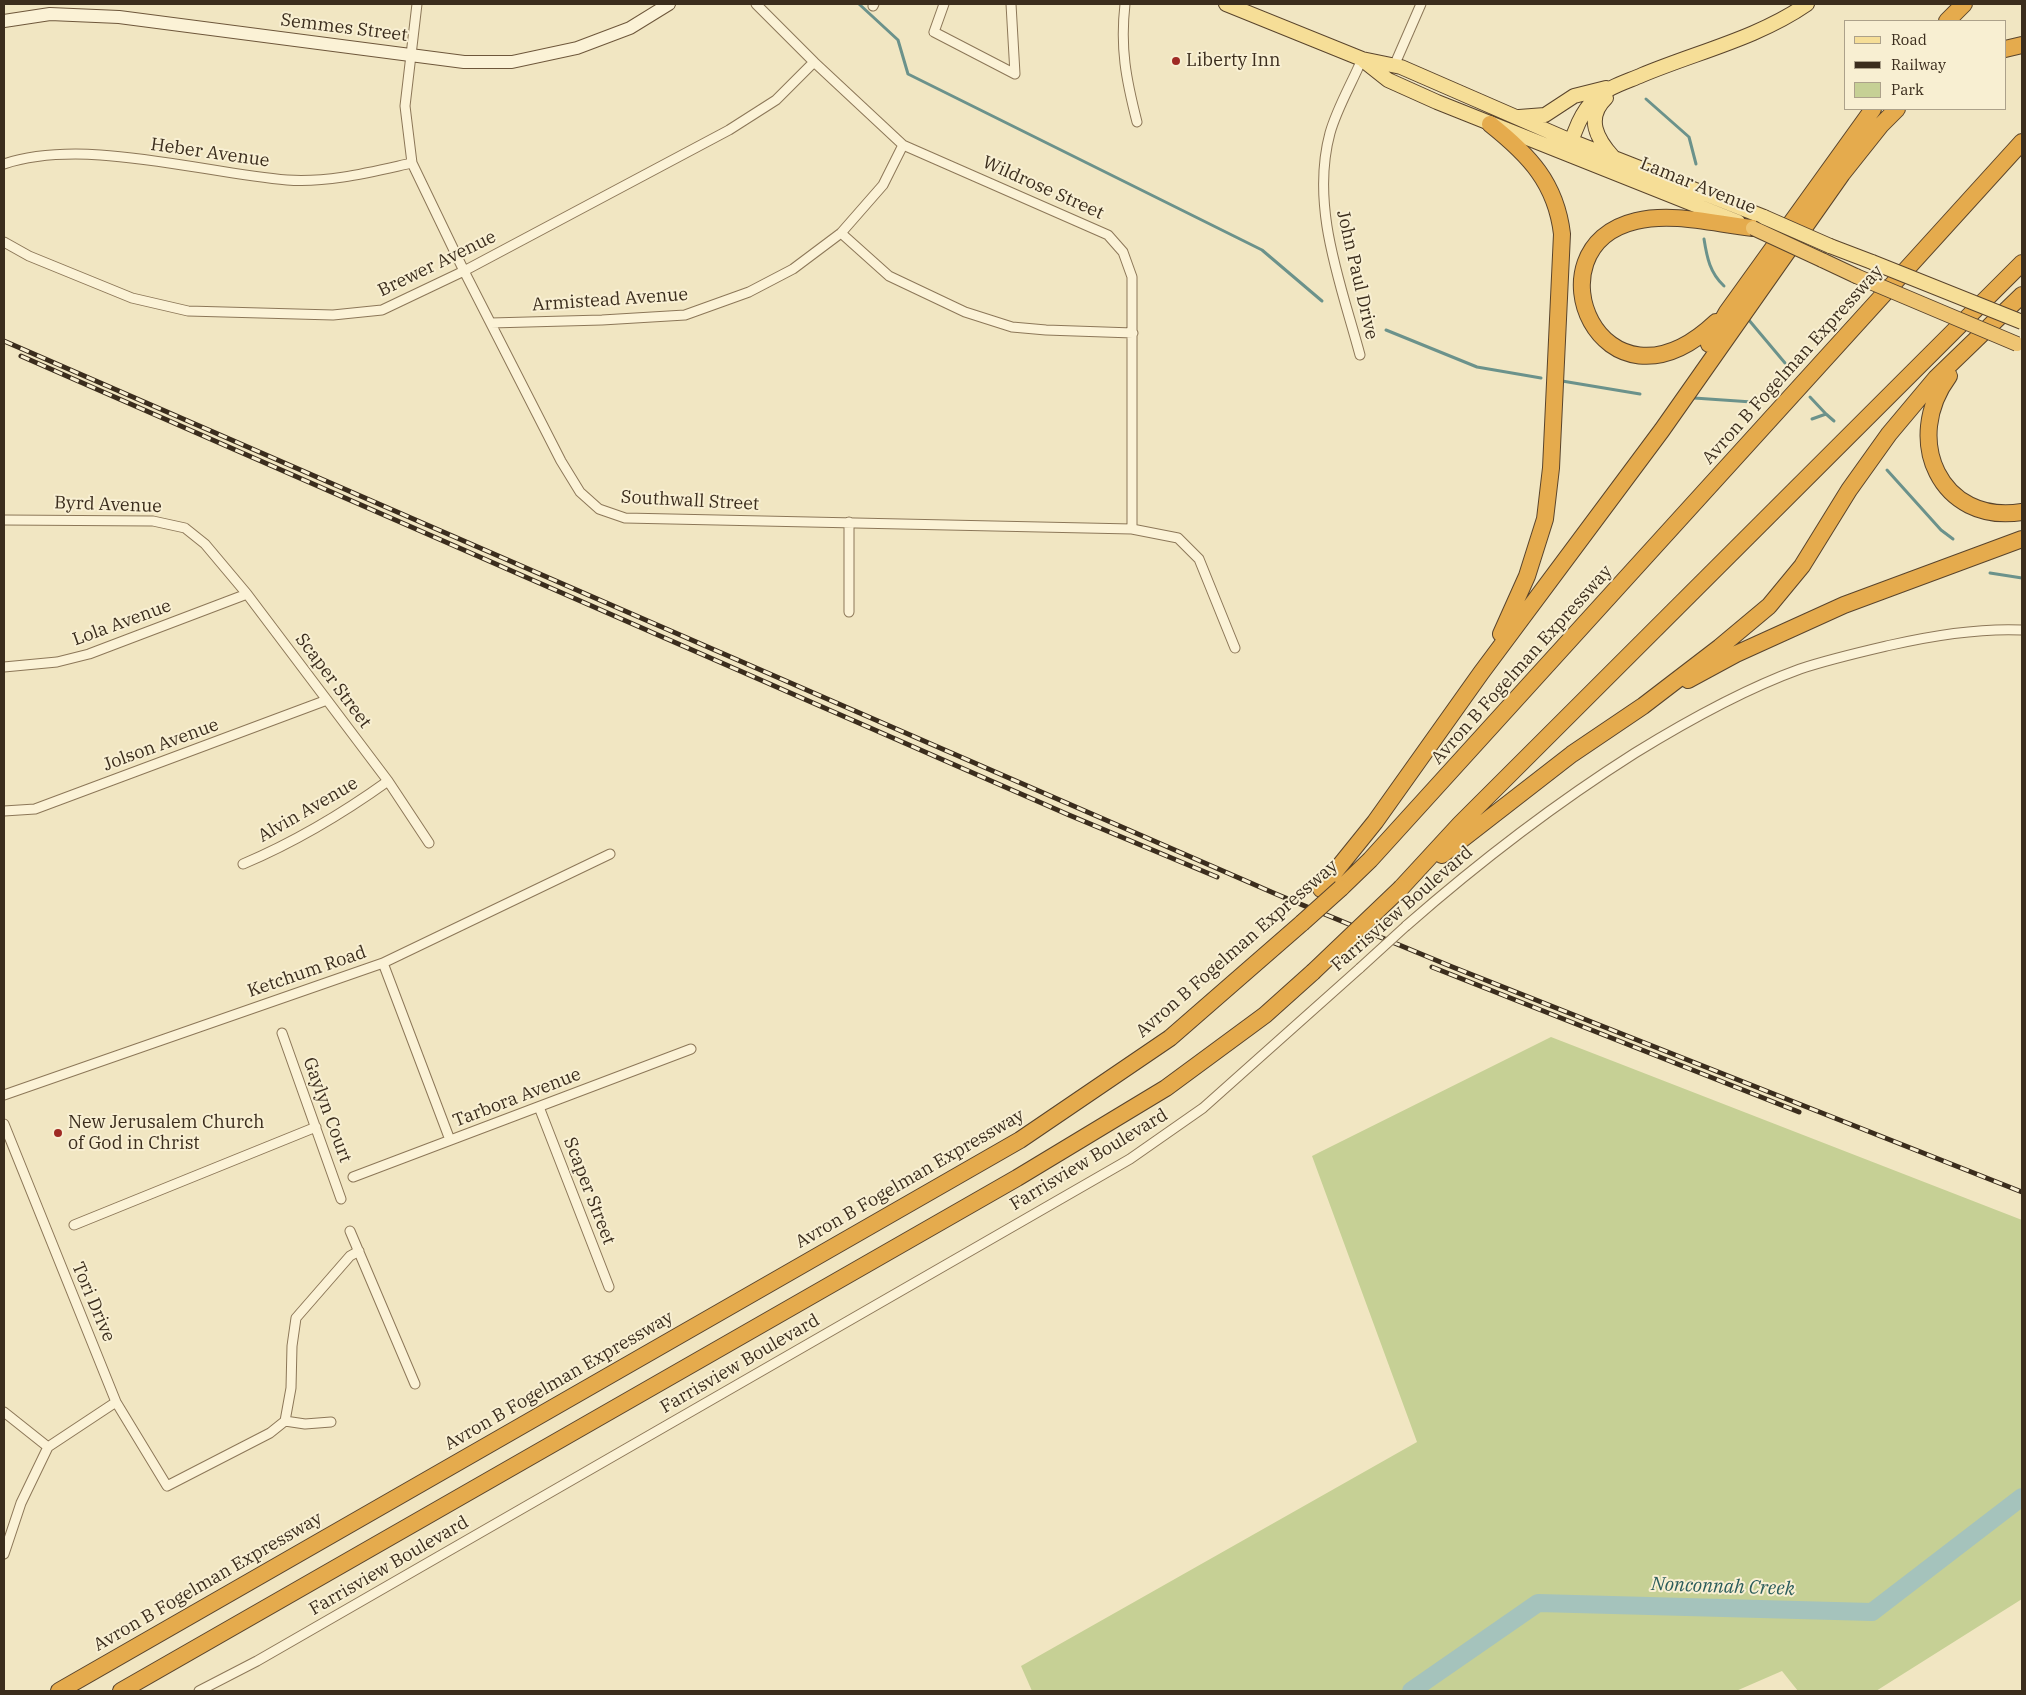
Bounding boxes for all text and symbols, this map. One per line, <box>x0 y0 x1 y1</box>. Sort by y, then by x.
street label: Semmes Street <box>279 9 409 47</box>
legend <box>1844 20 2006 110</box>
text: Road <box>1891 30 1927 49</box>
place label: Liberty Inn <box>1186 50 1280 72</box>
marker: Liberty Inn <box>1170 55 1182 67</box>
text: Railway <box>1891 55 1946 74</box>
text: Park <box>1891 80 1924 99</box>
street label: Heber Avenue <box>149 134 271 172</box>
street label: Wildrose Street <box>979 152 1107 224</box>
street label: Lamar Avenue <box>1637 153 1759 219</box>
street label: John Paul Drive <box>1332 208 1382 342</box>
street label: Brewer Avenue <box>374 226 500 302</box>
street label: Avron B Fogelman Expressway <box>1698 261 1888 469</box>
street label: Armistead Avenue <box>531 284 689 316</box>
street label: Southwall Street <box>620 487 760 515</box>
street label: Byrd Avenue <box>54 492 162 518</box>
street label: Avron B Fogelman Expressway <box>1427 561 1617 769</box>
street label: Lola Avenue <box>70 595 174 651</box>
street label: Scaper Street <box>290 629 376 733</box>
street label: Jolson Avenue <box>100 714 222 776</box>
street label: Alvin Avenue <box>254 773 362 847</box>
street label: Farrisview Boulevard <box>1327 842 1477 976</box>
street label: Avron B Fogelman Expressway <box>1132 855 1342 1043</box>
street label: Ketchum Road <box>245 942 369 1002</box>
street label: Gaylyn Court <box>298 1054 356 1166</box>
street label: Tarbora Avenue <box>450 1064 584 1132</box>
street label: Farrisview Boulevard <box>1006 1104 1172 1216</box>
street label: Avron B Fogelman Expressway <box>792 1105 1028 1253</box>
place label: New Jerusalem Church of God in Christ <box>68 1112 264 1154</box>
marker: New Jerusalem Church of God in Christ <box>52 1127 64 1139</box>
street label: Scaper Street <box>559 1134 619 1248</box>
street label: Tori Drive <box>67 1259 119 1345</box>
street label: Avron B Fogelman Expressway <box>441 1307 677 1455</box>
street label: Farrisview Boulevard <box>657 1310 823 1418</box>
street label: Avron B Fogelman Expressway <box>90 1508 326 1656</box>
street label: Farrisview Boulevard <box>306 1512 472 1620</box>
water label: Nonconnah Creek <box>1651 1573 1795 1601</box>

